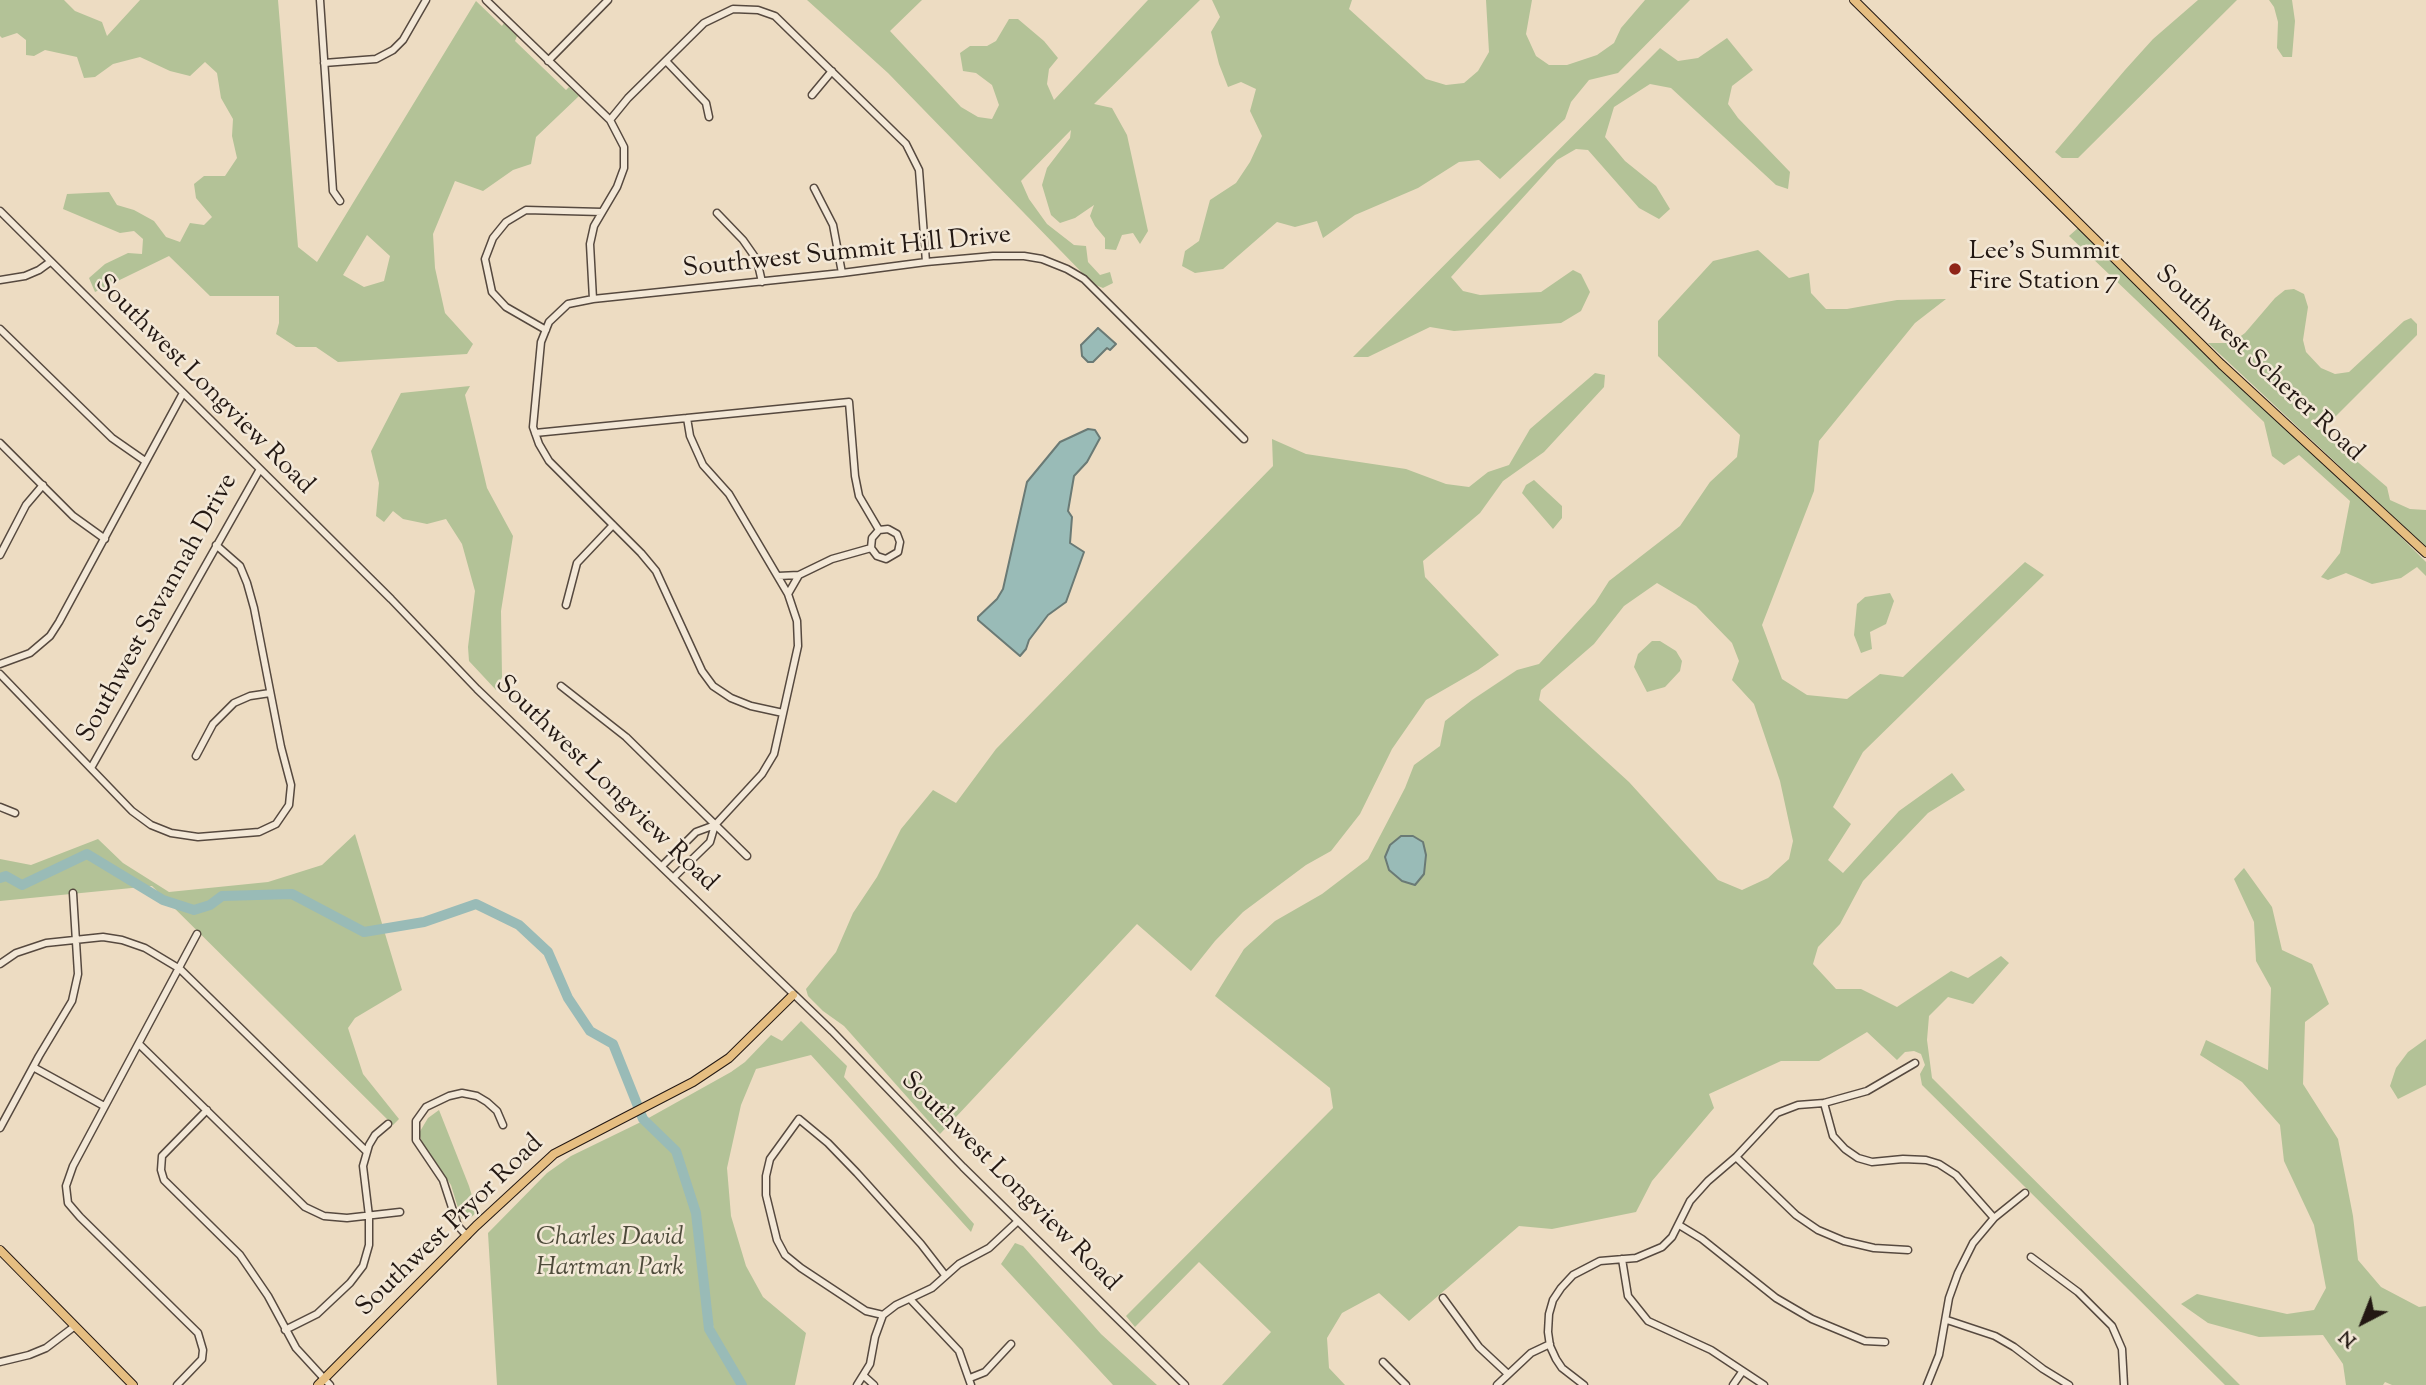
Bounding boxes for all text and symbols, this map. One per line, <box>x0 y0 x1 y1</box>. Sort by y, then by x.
street label: Southwest Summit Hill Drive <box>681 221 1013 287</box>
place label: Lee's Summit Fire Station 7 <box>1969 238 2120 300</box>
street label: Southwest Scherer Road <box>2147 260 2369 470</box>
marker: Lee's Summit Fire Station 7 <box>1947 261 1963 277</box>
street label: Southwest Longview Road <box>87 270 319 502</box>
street label: Southwest Savannah Drive <box>72 469 246 749</box>
street label: Southwest Longview Road <box>487 670 723 900</box>
street label: Southwest Longview Road <box>893 1067 1125 1299</box>
street label: Southwest Pryor Road <box>351 1129 551 1325</box>
park label: Charles David Hartman Park <box>536 1224 684 1286</box>
north arrow <box>2328 1287 2398 1357</box>
text: N <box>2334 1323 2363 1353</box>

